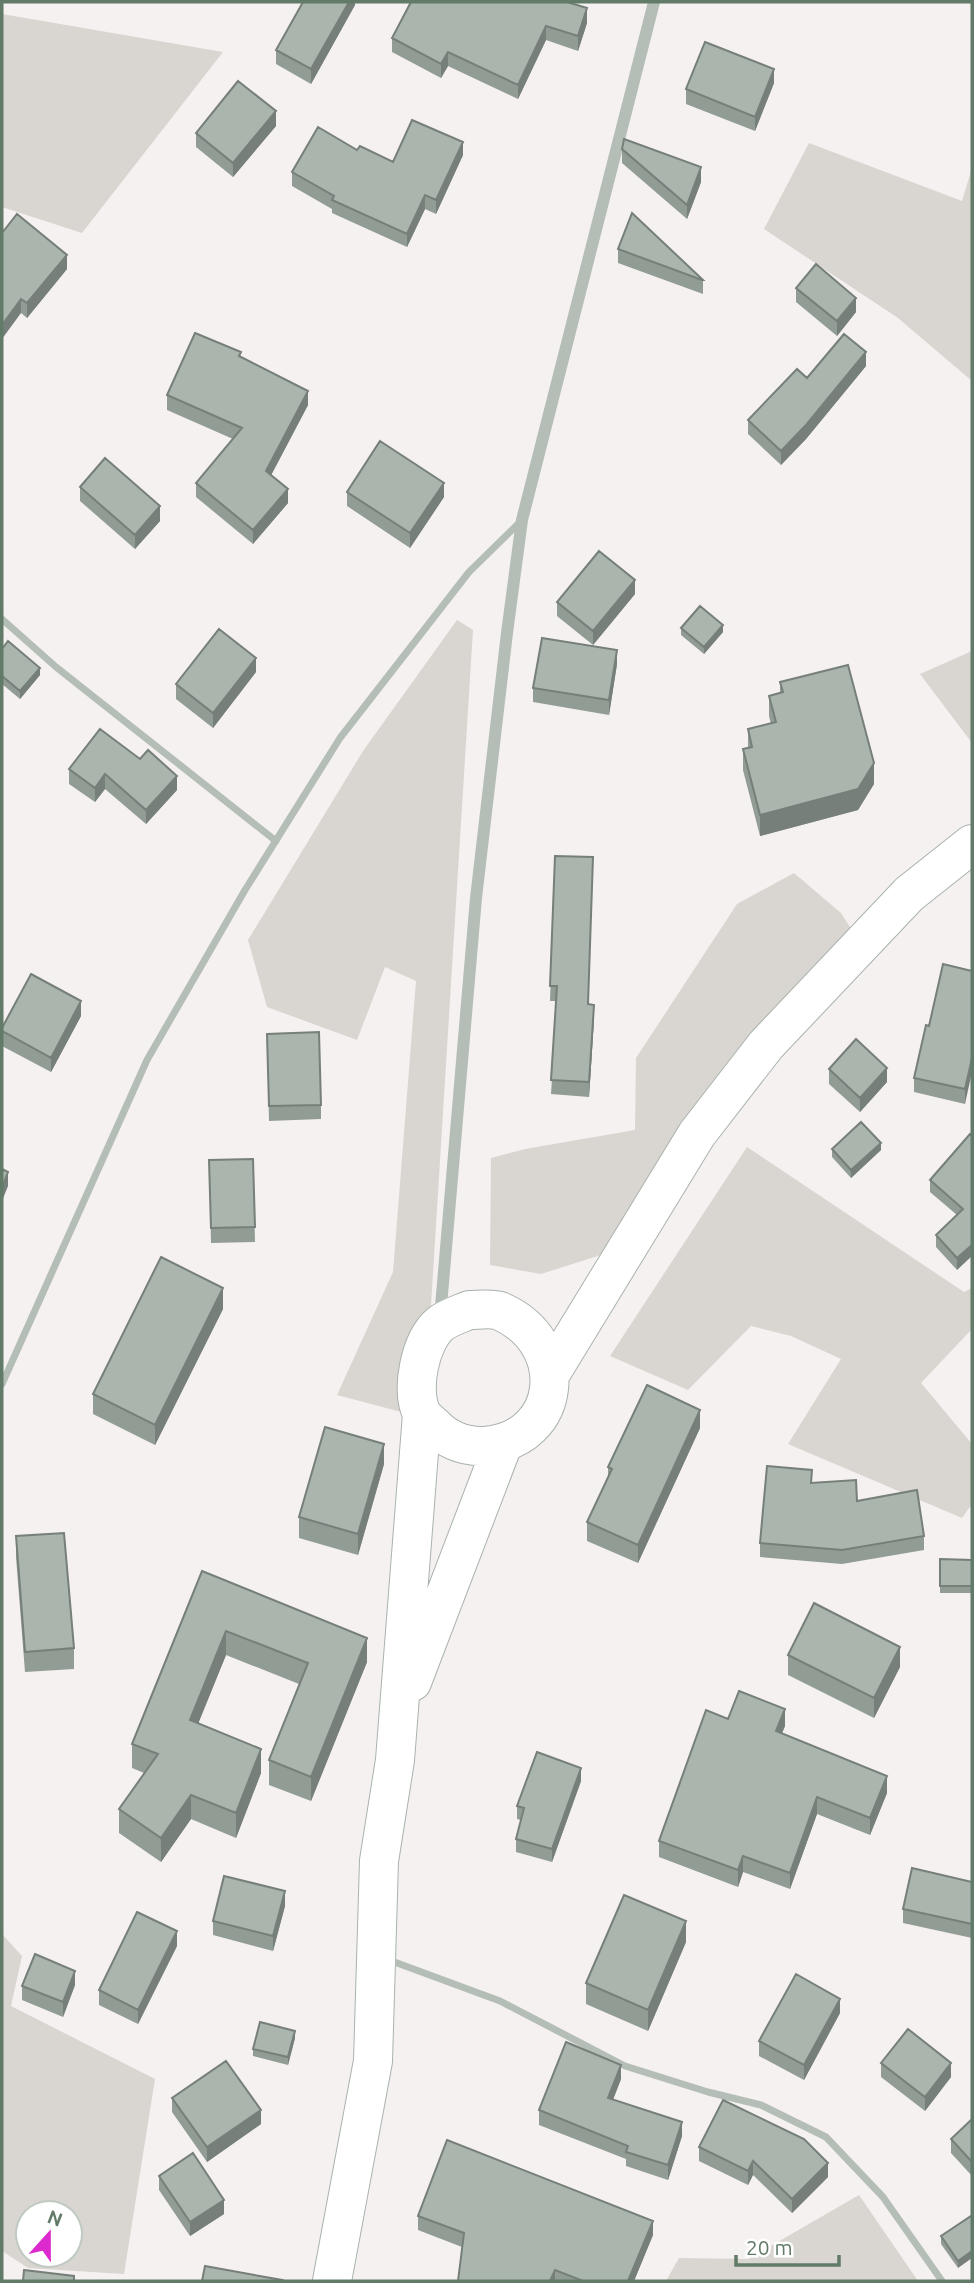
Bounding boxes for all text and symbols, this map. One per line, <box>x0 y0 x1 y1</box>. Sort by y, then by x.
north arrow <box>14 2199 84 2269</box>
text: N <box>45 2205 66 2231</box>
scale bar <box>736 2224 839 2268</box>
text: 20 m <box>746 2235 793 2259</box>

